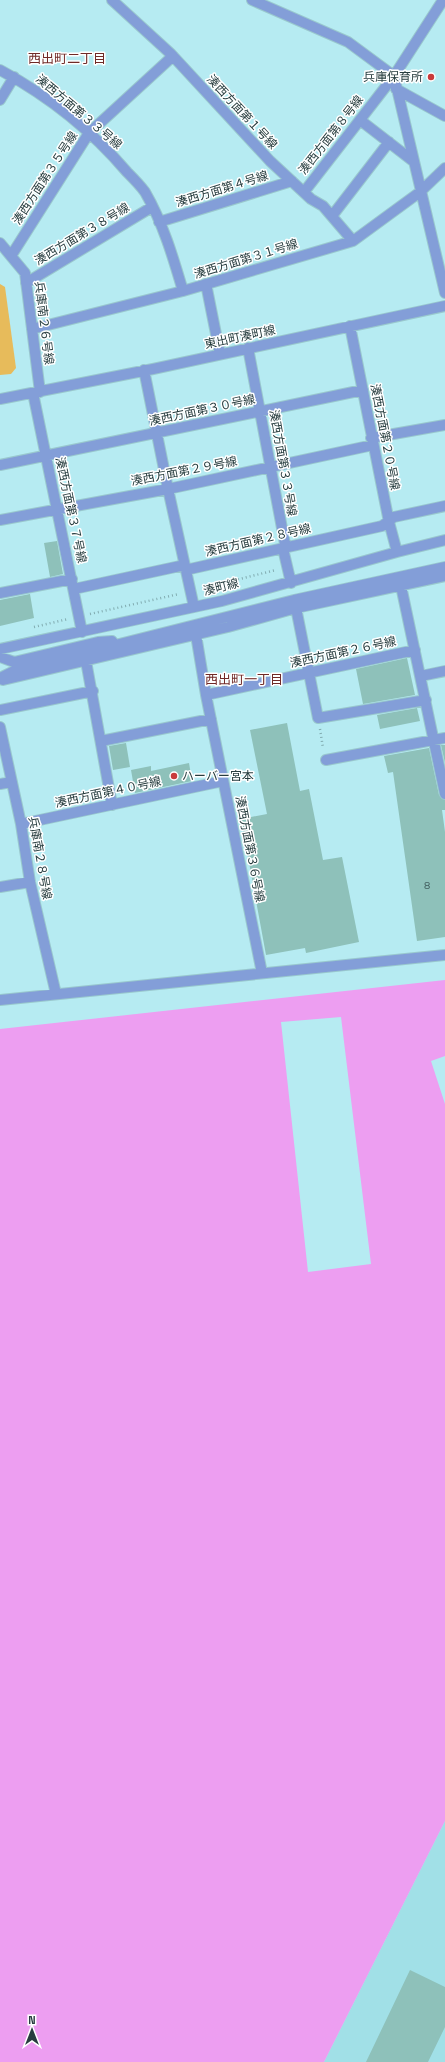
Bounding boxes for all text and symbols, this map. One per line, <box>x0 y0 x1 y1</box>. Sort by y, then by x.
district label: 西出町二丁目 <box>28 50 106 67</box>
place label: 兵庫保育所 <box>363 69 423 85</box>
street label: 湊西方面第３３号線 <box>32 71 126 153</box>
street label: 湊西方面第１号線 <box>203 71 281 153</box>
marker: 兵庫保育所 <box>426 72 436 82</box>
street label: 湊西方面第８号線 <box>295 92 367 178</box>
street label: 湊西方面第３５号線 <box>9 128 81 228</box>
street label: 湊西方面第４号線 <box>174 167 270 211</box>
street label: 湊西方面第３８号線 <box>32 199 132 269</box>
street label: 湊西方面第３１号線 <box>192 236 300 282</box>
street label: 兵庫南２６号線 <box>31 280 57 366</box>
street label: 東出町湊町線 <box>203 322 277 352</box>
street label: 湊西方面第２０号線 <box>367 382 403 492</box>
street label: 湊西方面第３０号線 <box>148 391 256 429</box>
street label: 湊西方面第３３号線 <box>266 408 300 518</box>
street label: 湊西方面第２９号線 <box>129 453 239 489</box>
street label: 湊西方面第３７号線 <box>52 456 90 564</box>
street label: 湊西方面第２８号線 <box>204 520 312 560</box>
street label: 湊町線 <box>202 575 240 599</box>
street label: 湊西方面第２６号線 <box>289 633 397 671</box>
district label: 西出町一丁目 <box>205 671 283 688</box>
place label: ハーバー宮本 <box>182 768 254 784</box>
marker: ハーバー宮本 <box>169 771 179 781</box>
street label: 湊西方面第４０号線 <box>54 773 162 811</box>
street label: 湊西方面第３６号線 <box>232 794 268 904</box>
street label: 兵庫南２８号線 <box>25 815 55 901</box>
house number: 8 <box>424 879 430 892</box>
north arrow <box>12 2010 52 2050</box>
text: N <box>28 2013 36 2027</box>

